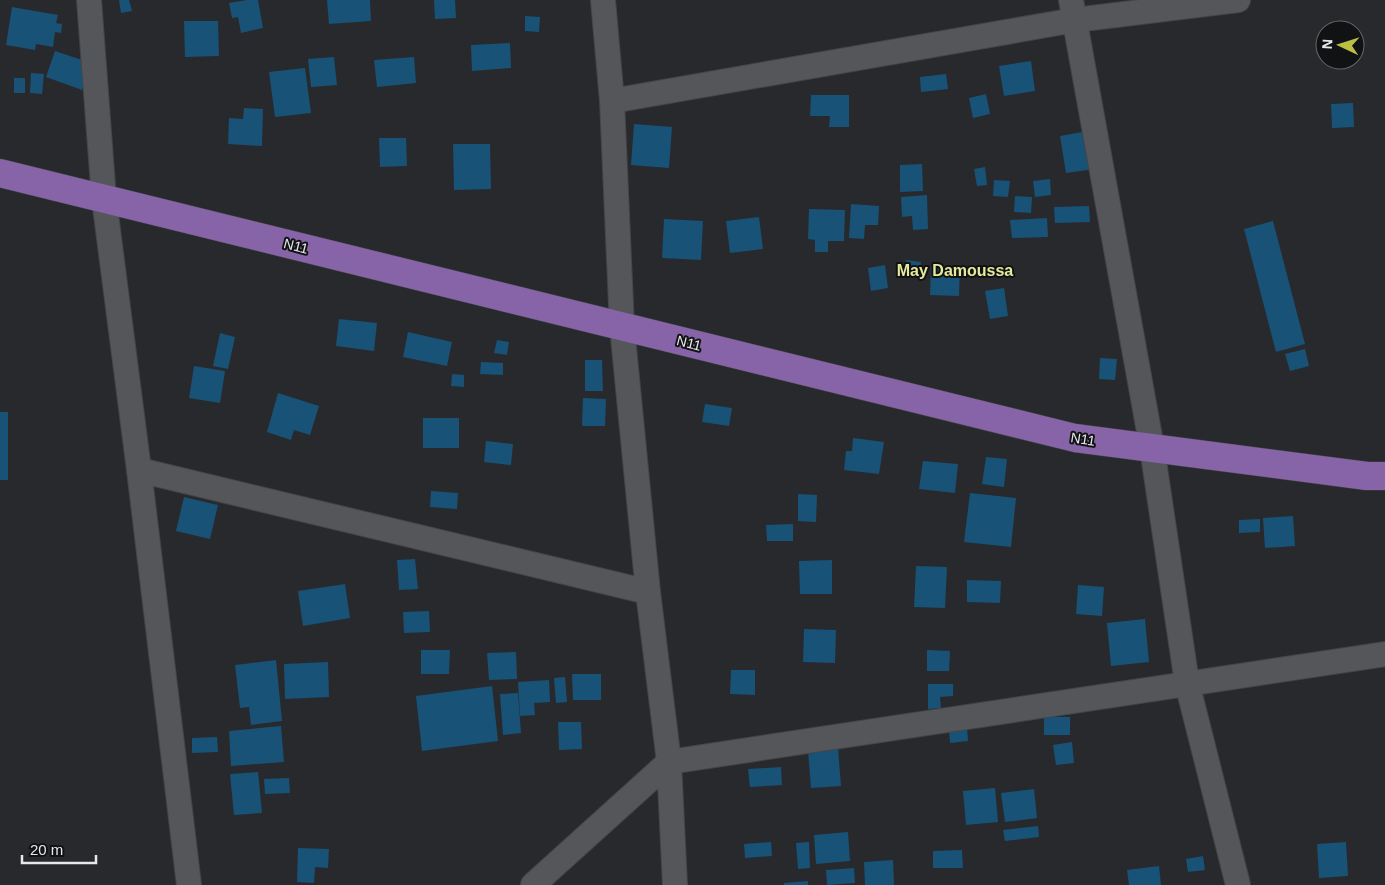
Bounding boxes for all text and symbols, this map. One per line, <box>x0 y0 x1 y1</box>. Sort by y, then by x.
north arrow <box>1315 20 1365 70</box>
text: N <box>1319 38 1335 50</box>
street label: N11 <box>282 235 310 257</box>
district label: May Damoussa <box>897 262 1013 279</box>
street label: N11 <box>675 332 703 354</box>
street label: N11 <box>1070 429 1097 449</box>
scale bar <box>22 832 96 864</box>
text: 20 m <box>30 841 63 858</box>

